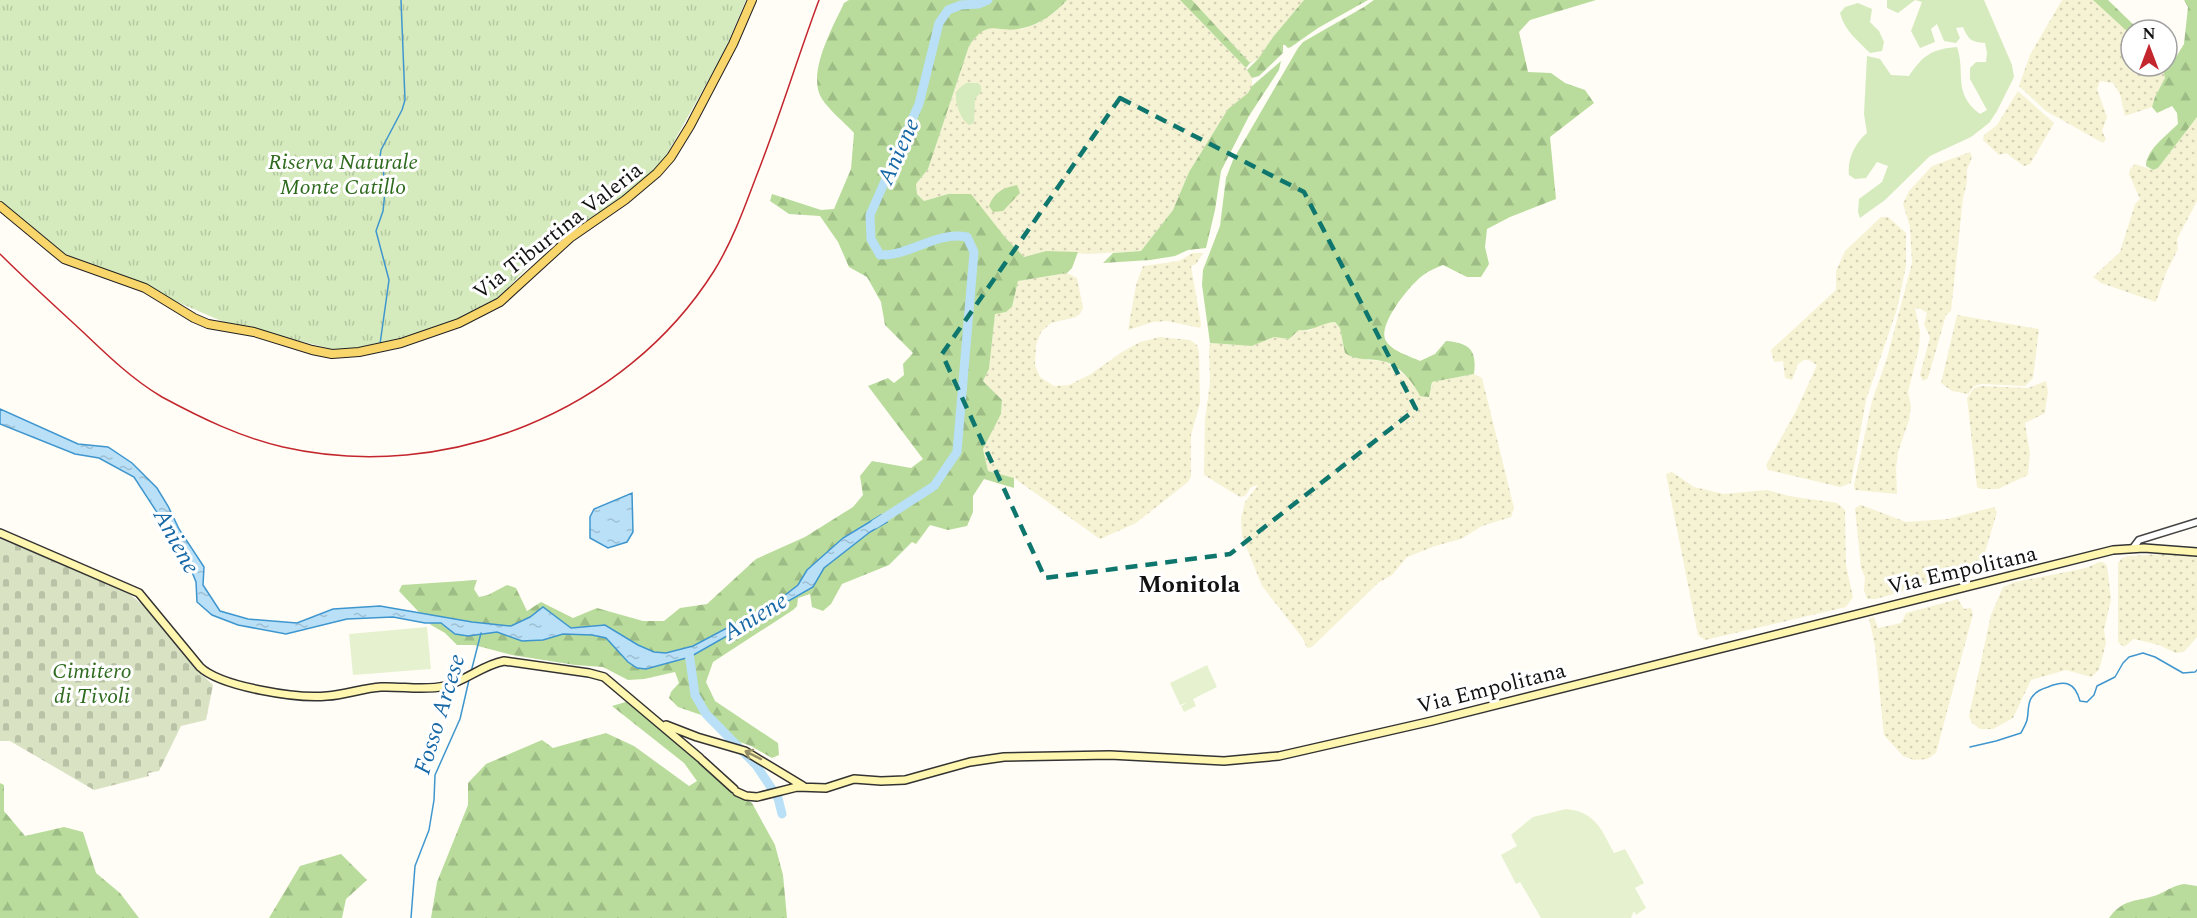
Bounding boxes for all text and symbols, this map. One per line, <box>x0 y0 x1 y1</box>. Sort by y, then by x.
north arrow <box>2119 18 2179 78</box>
text: N <box>2142 22 2156 46</box>
water label: Aniene <box>868 112 930 192</box>
park label: Riserva Naturale Monte Catillo <box>268 146 418 204</box>
street label: Via Tiburtina Valeria <box>466 154 650 308</box>
water label: Aniene <box>143 501 209 581</box>
street label: Via Empolitana <box>1884 537 2041 604</box>
district label: Monitola <box>1138 567 1241 603</box>
water label: Aniene <box>715 583 795 651</box>
water label: Fosso Arcese <box>405 650 475 779</box>
street label: Via Empolitana <box>1413 654 1570 723</box>
park label: Cimitero di Tivoli <box>52 655 132 713</box>
one-way arrow <box>744 749 762 761</box>

